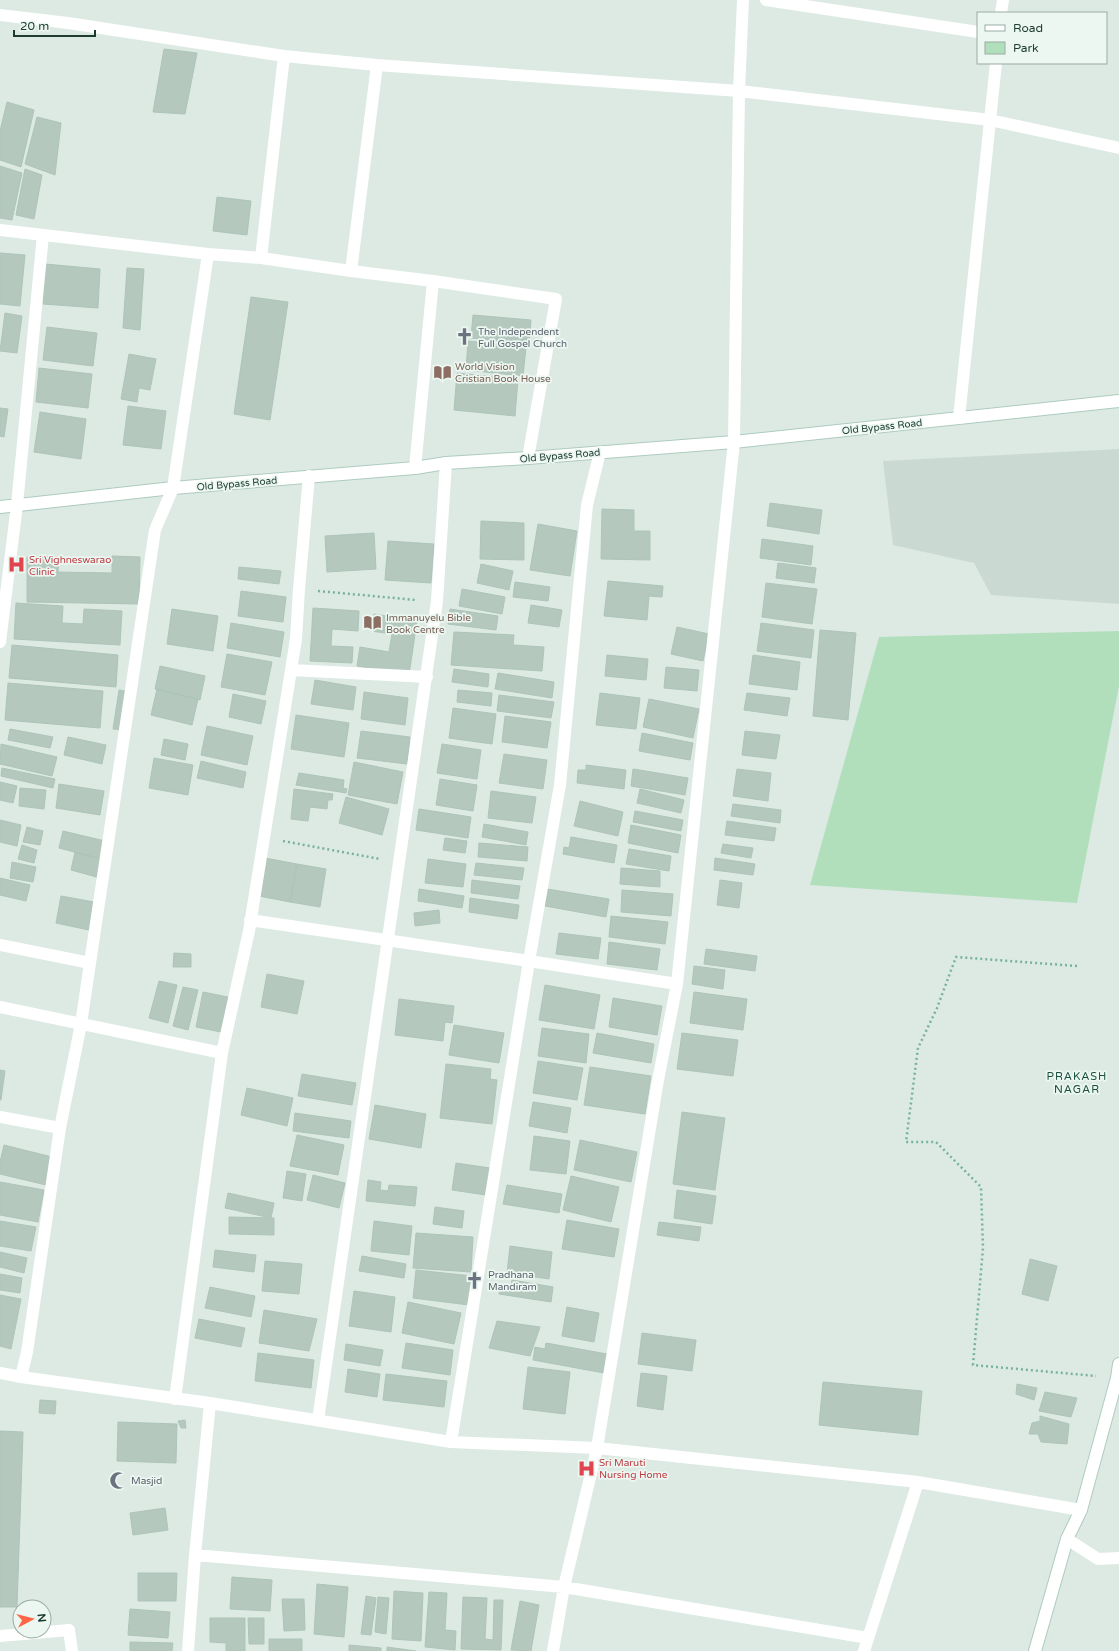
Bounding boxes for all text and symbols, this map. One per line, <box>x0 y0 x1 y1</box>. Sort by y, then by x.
scale bar <box>14 12 95 38</box>
legend <box>977 12 1107 64</box>
text: 20 m <box>20 19 49 33</box>
text: Road <box>1013 21 1043 35</box>
text: Park <box>1013 41 1039 55</box>
place label: The Independent Full Gospel Church <box>478 326 567 350</box>
church icon: The Independent Full Gospel Church <box>455 327 475 347</box>
place label: World Vision Cristian Book House <box>455 361 551 385</box>
library icon: World Vision Cristian Book House <box>432 362 452 382</box>
street label: Old Bypass Road <box>841 417 923 437</box>
street label: Old Bypass Road <box>519 446 601 465</box>
street label: Old Bypass Road <box>196 474 278 493</box>
place label: Sri Vighneswarao Clinic <box>29 554 111 578</box>
hospital icon: Sri Vighneswarao Clinic <box>6 555 26 575</box>
place label: Immanuyelu Bible Book Centre <box>386 612 471 636</box>
library icon: Immanuyelu Bible Book Centre <box>363 613 383 633</box>
district label: PRAKASH NAGAR <box>1047 1070 1107 1096</box>
place label: Pradhana Mandiram <box>488 1269 537 1293</box>
church icon: Pradhana Mandiram <box>465 1270 485 1290</box>
place label: Sri Maruti Nursing Home <box>599 1457 668 1481</box>
hospital icon: Sri Maruti Nursing Home <box>576 1458 596 1478</box>
mosque icon: Masjid <box>108 1470 128 1490</box>
place label: Masjid <box>131 1475 162 1487</box>
north arrow <box>12 1599 52 1639</box>
text: N <box>34 1613 48 1623</box>

